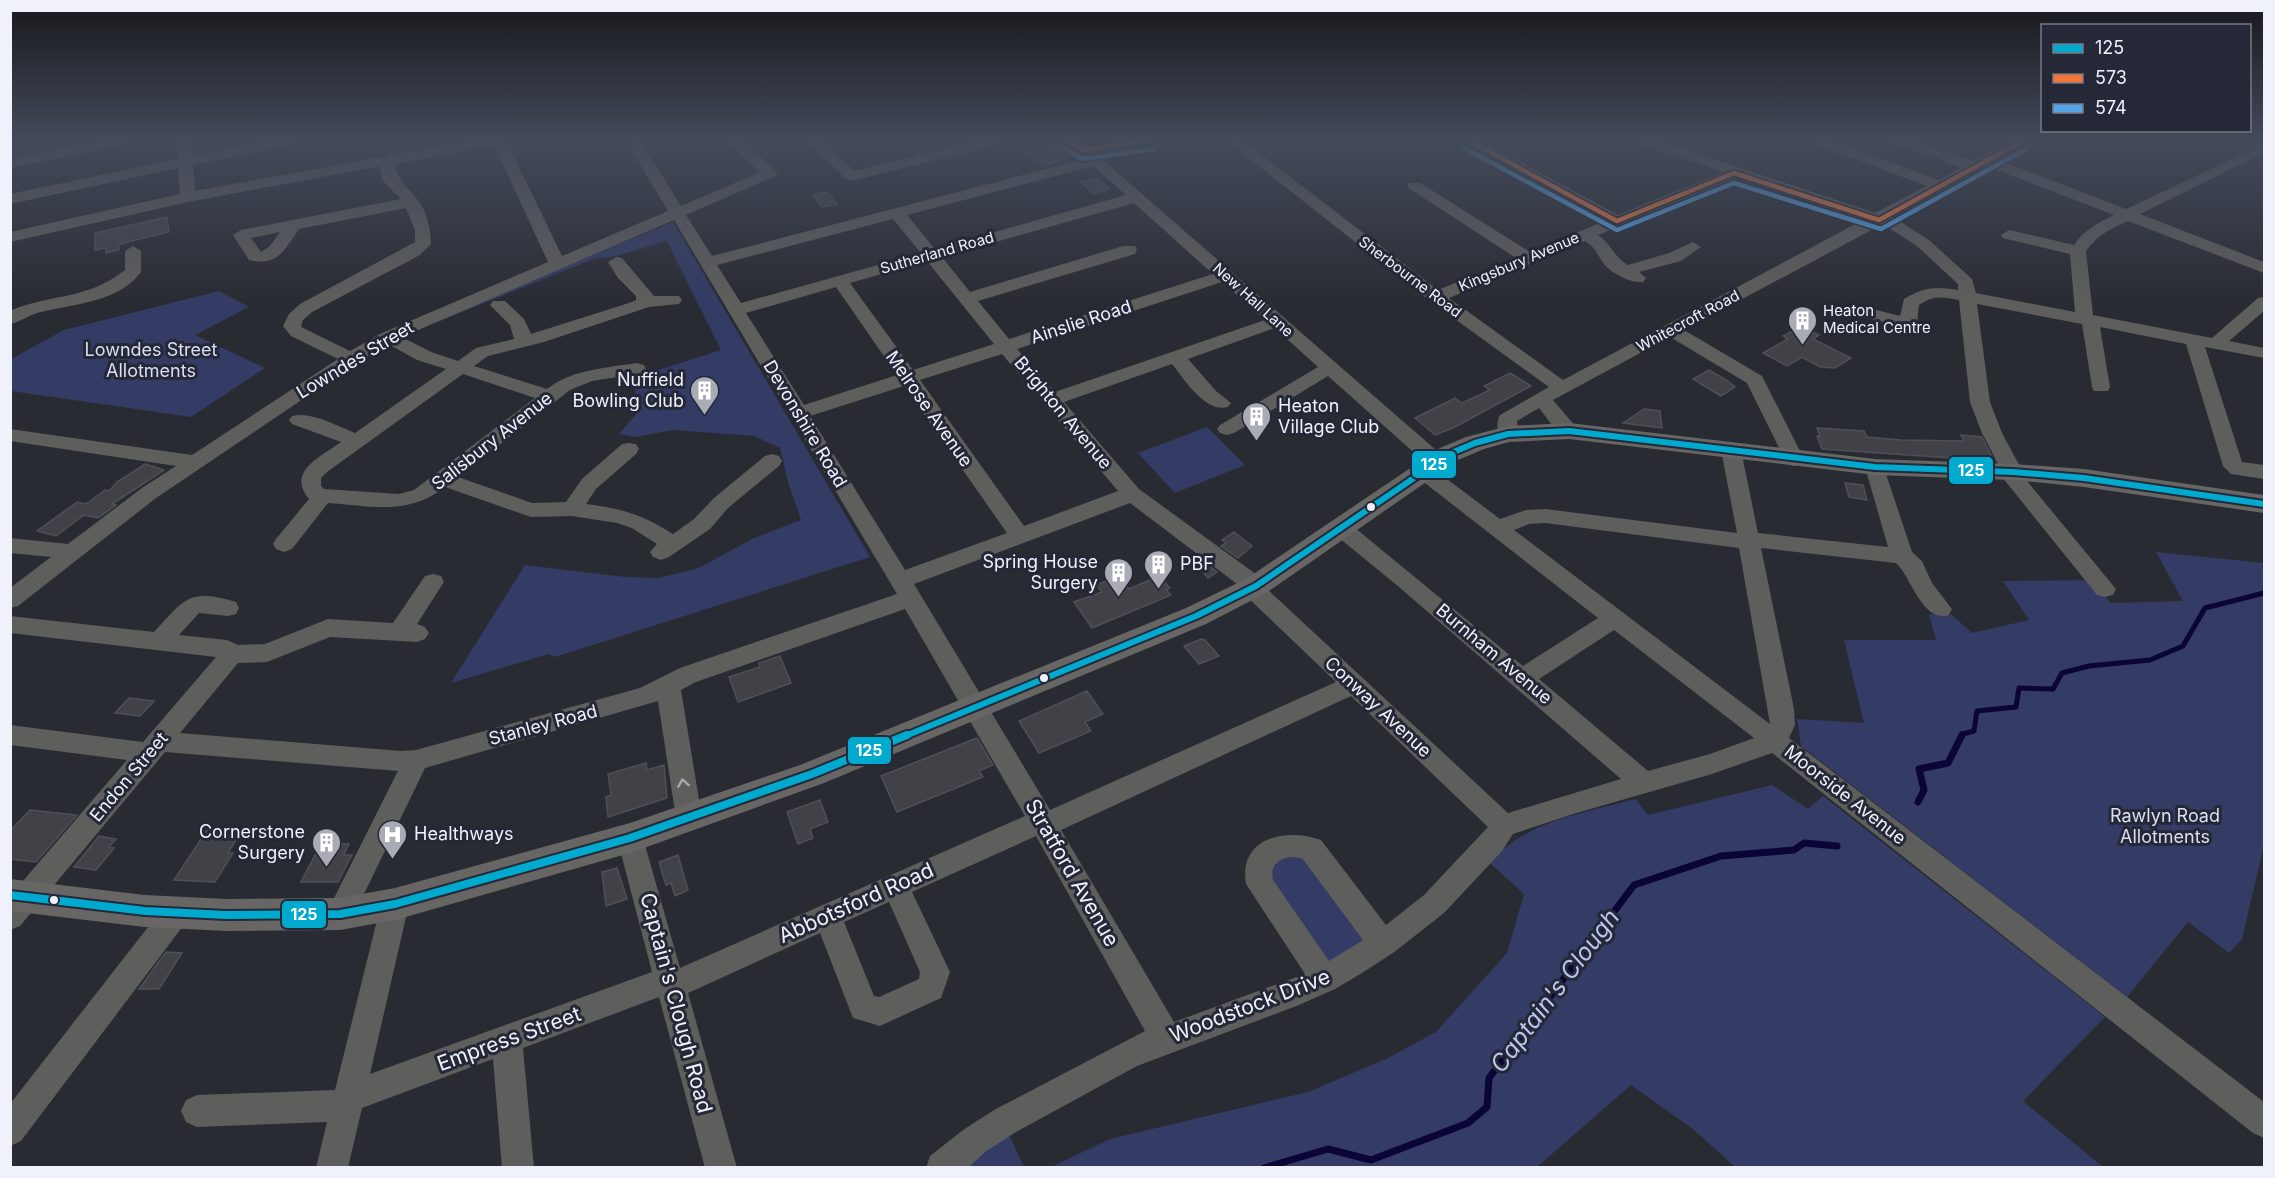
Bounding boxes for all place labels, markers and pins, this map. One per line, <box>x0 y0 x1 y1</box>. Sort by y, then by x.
place label: Heaton Medical Centre <box>1823 301 1931 337</box>
building icon: Heaton Medical Centre <box>1786 304 1818 346</box>
place label: Nuffield Bowling Club <box>572 369 684 411</box>
building icon: Nuffield Bowling Club <box>689 374 721 416</box>
place label: Heaton Village Club <box>1278 395 1379 437</box>
building icon: Heaton Village Club <box>1241 400 1273 442</box>
unlabelled marker <box>1365 501 1377 513</box>
building icon: PBF <box>1143 548 1175 590</box>
place label: Spring House Surgery <box>982 551 1098 593</box>
place label: PBF <box>1180 553 1214 574</box>
building icon: Spring House Surgery <box>1103 556 1135 598</box>
unlabelled marker <box>1038 672 1050 684</box>
hospital icon: Healthways <box>377 818 409 860</box>
place label: Cornerstone Surgery <box>199 821 305 863</box>
place label: Healthways <box>414 823 514 844</box>
building icon: Cornerstone Surgery <box>310 826 342 868</box>
unlabelled marker <box>48 894 60 906</box>

